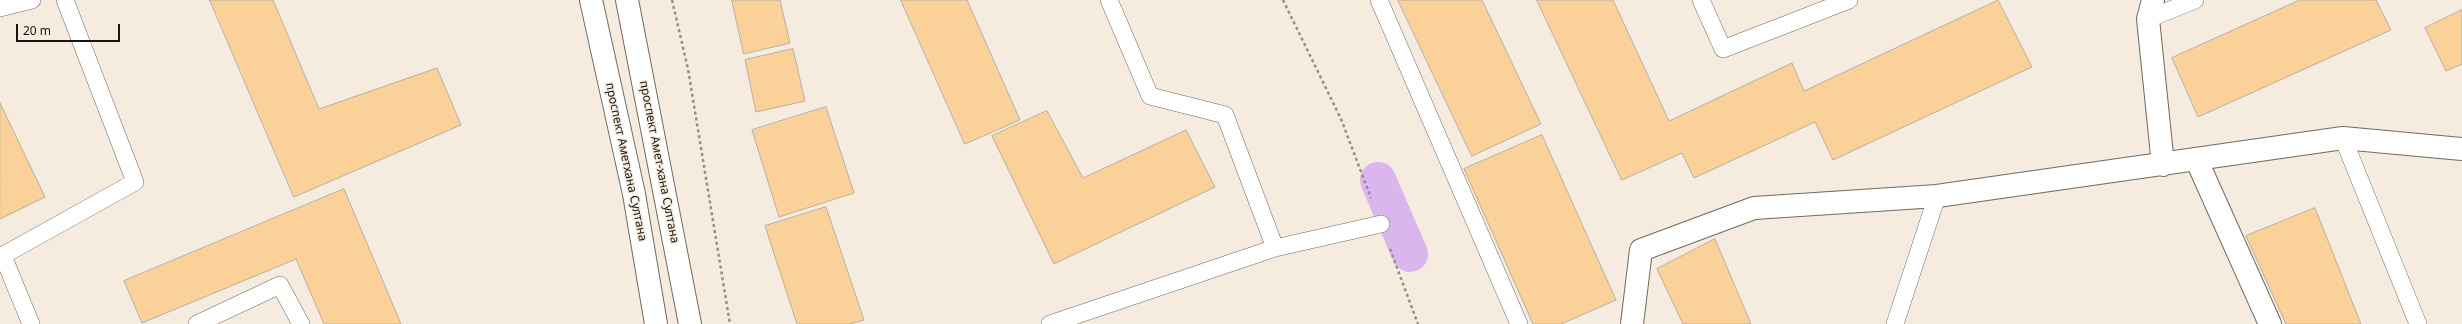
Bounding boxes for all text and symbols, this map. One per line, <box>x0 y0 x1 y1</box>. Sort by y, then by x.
scale bar <box>18 16 122 42</box>
text: 20 m <box>23 22 51 39</box>
street label: проспект Амет-хана Султана <box>636 80 682 244</box>
street label: проспект Аметхана Султана <box>602 81 650 243</box>

